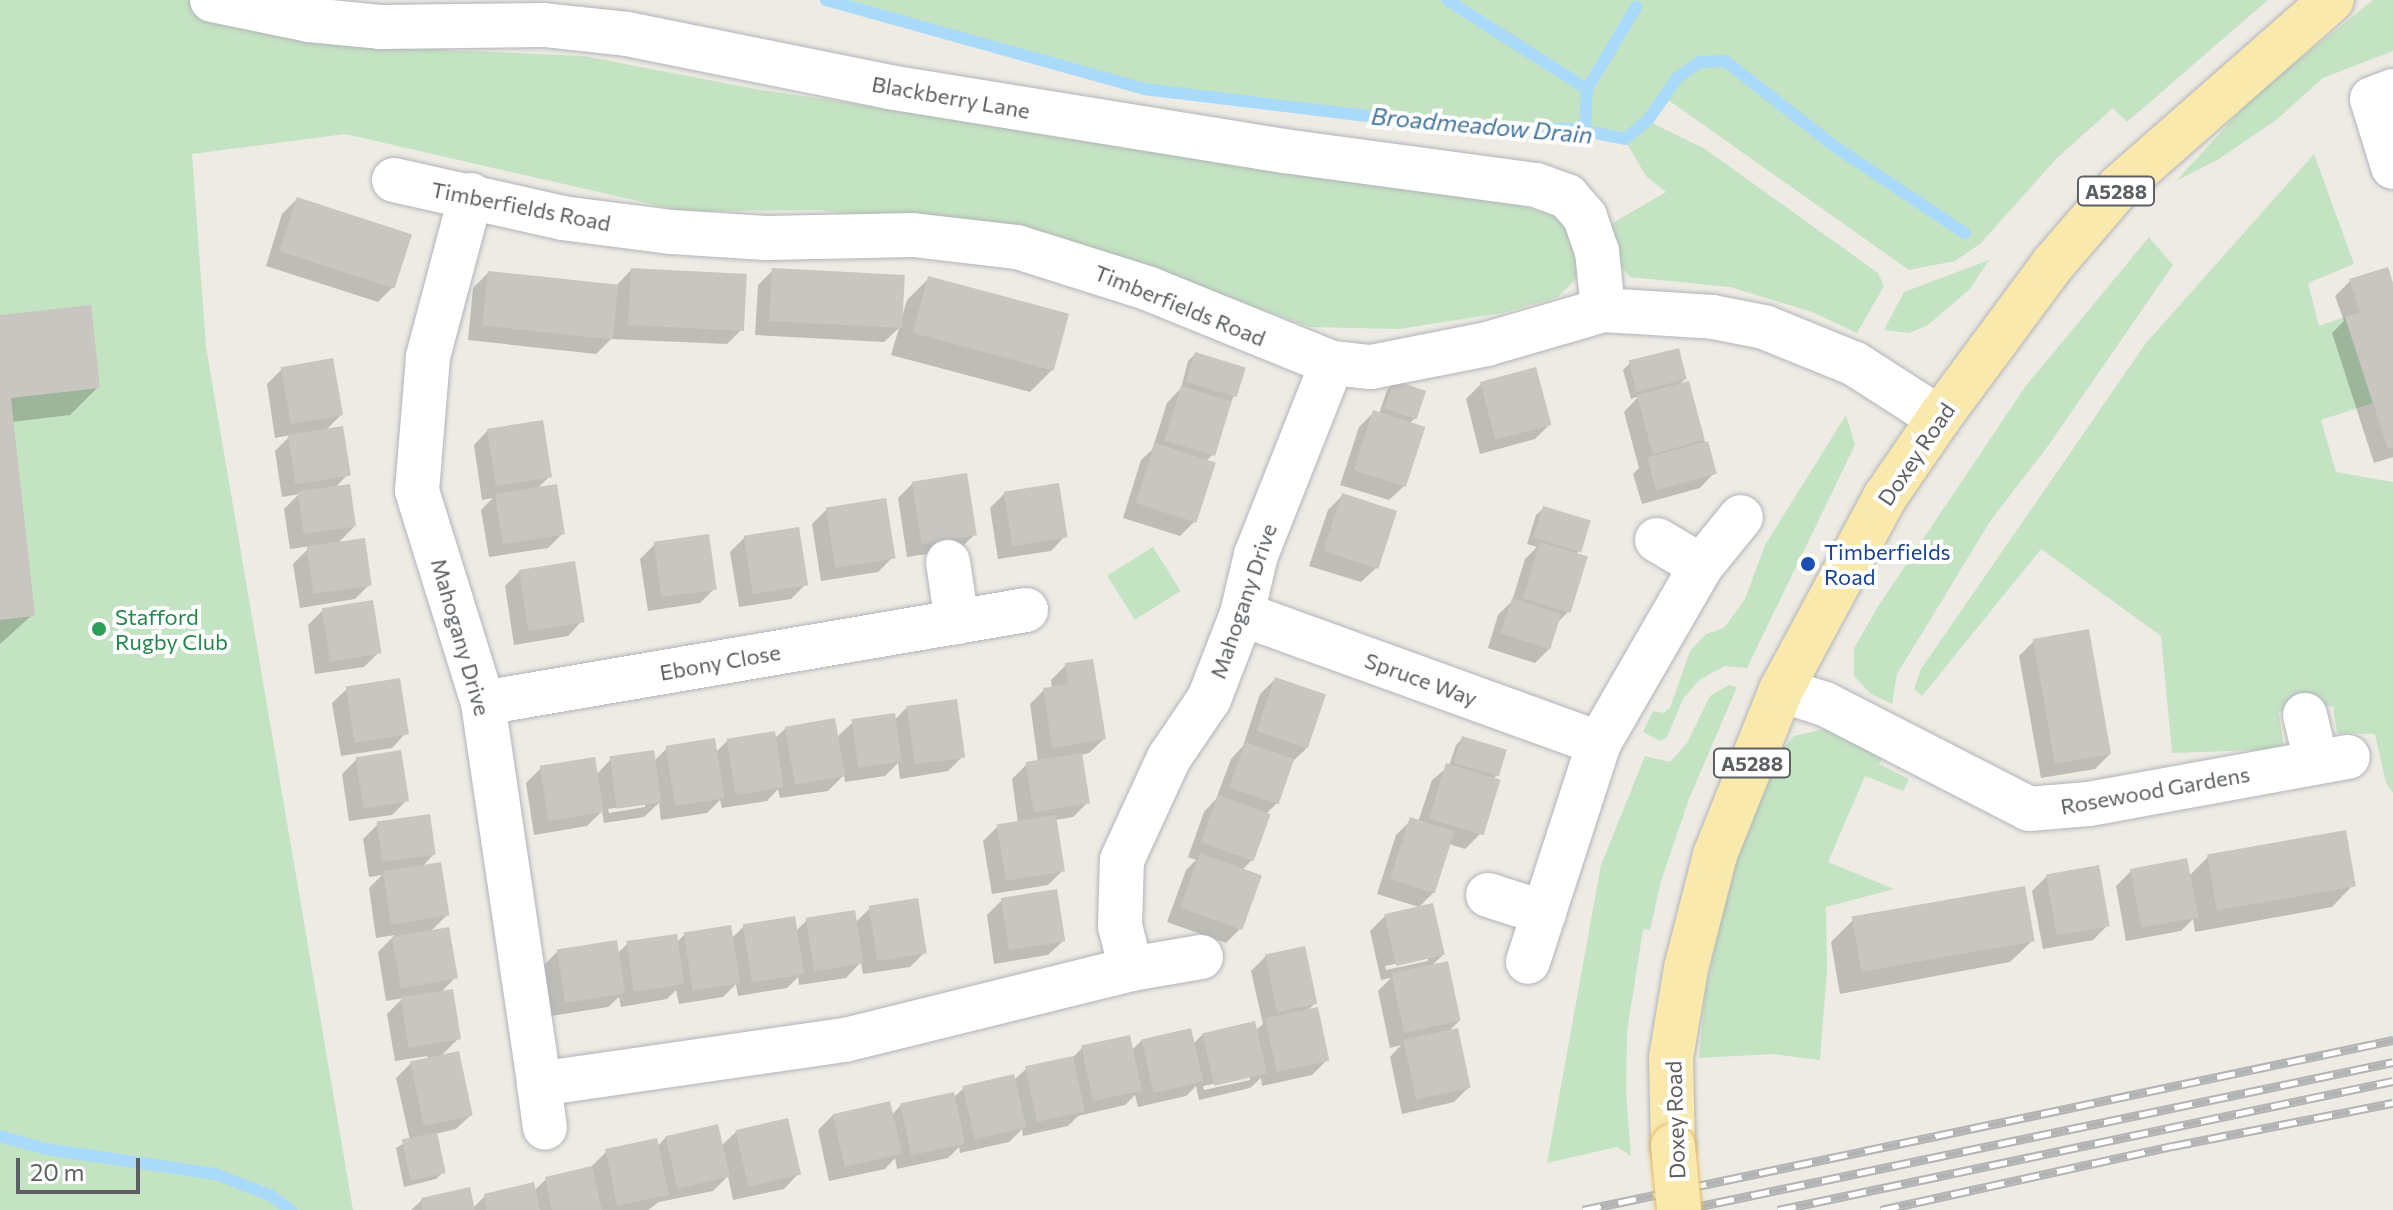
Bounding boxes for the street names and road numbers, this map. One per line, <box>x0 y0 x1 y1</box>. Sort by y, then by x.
street label: Blackberry Lane <box>870 70 1032 124</box>
road number: A5288 <box>2076 175 2156 207</box>
street label: Timberfields Road <box>429 176 613 236</box>
street label: Timberfields Road <box>1091 259 1269 351</box>
street label: Doxey Road <box>1872 398 1960 510</box>
street label: Mahogany Drive <box>1204 520 1282 682</box>
street label: Mahogany Drive <box>426 555 496 719</box>
street label: Ebony Close <box>657 638 783 686</box>
street label: Spruce Way <box>1361 646 1481 712</box>
road number: A5288 <box>1712 747 1792 779</box>
street label: Rosewood Gardens <box>2058 760 2252 820</box>
street label: Doxey Road <box>1660 1060 1690 1180</box>

